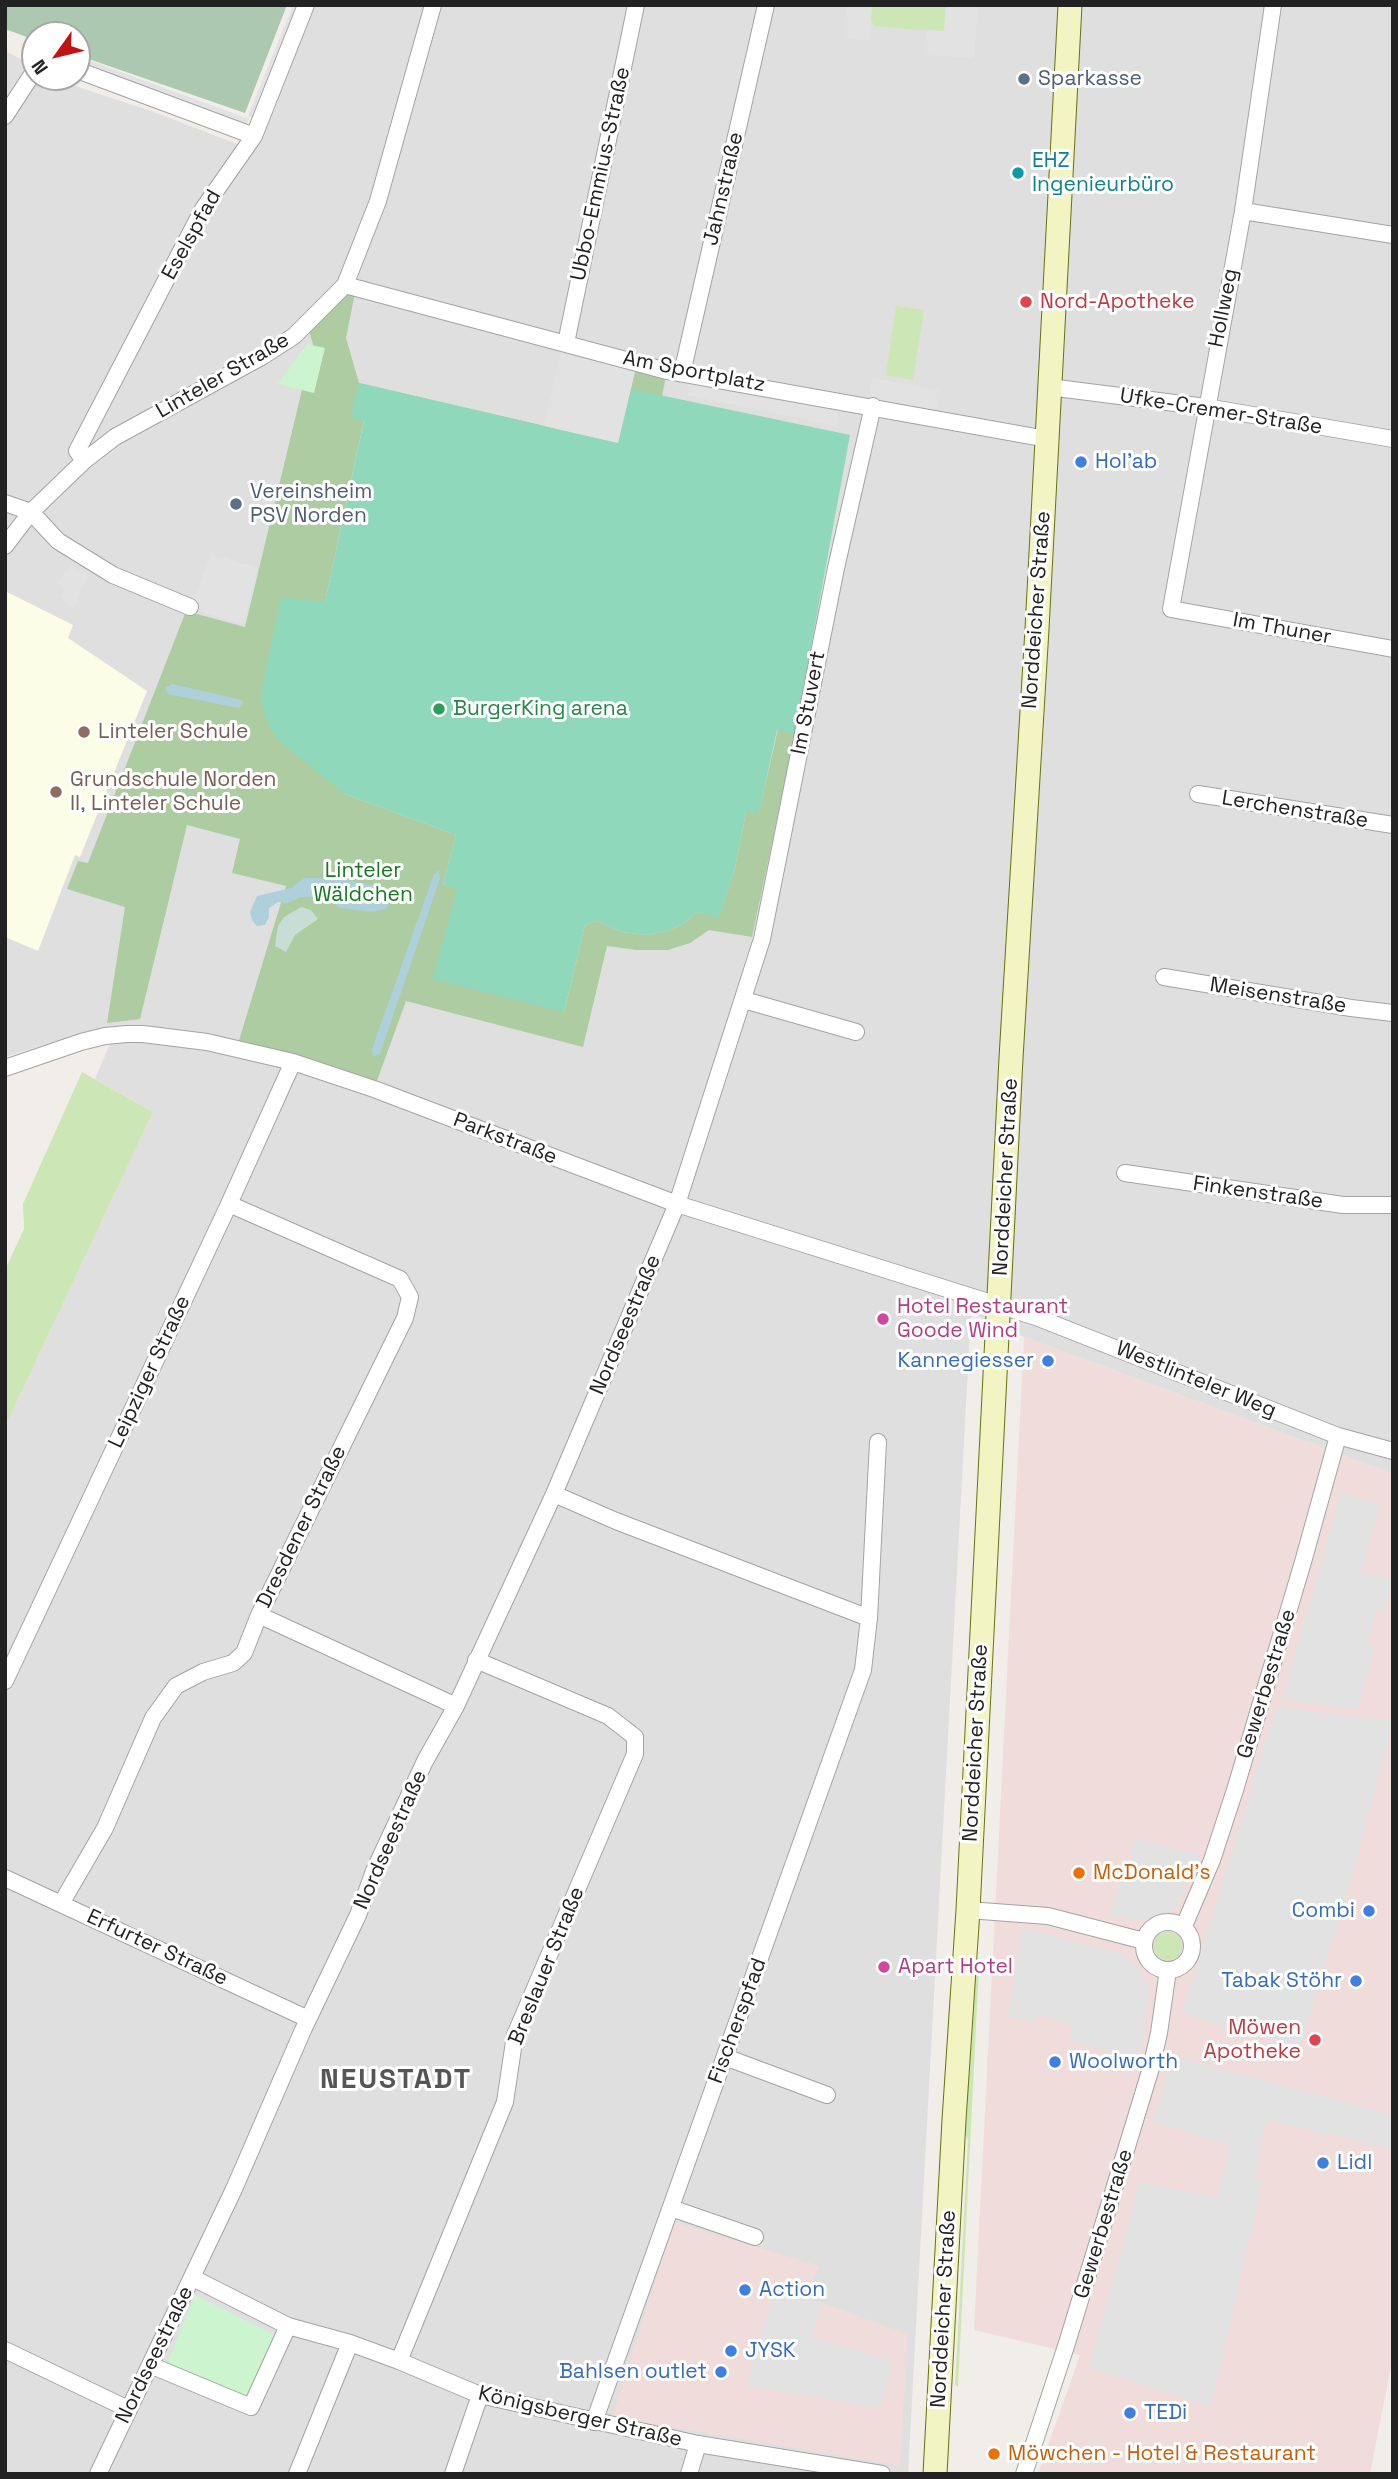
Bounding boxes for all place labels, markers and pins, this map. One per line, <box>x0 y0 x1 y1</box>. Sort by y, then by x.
place label: Sparkasse <box>1038 66 1142 92</box>
marker: Sparkasse <box>1016 71 1032 87</box>
place label: EHZ Ingenieurbüro <box>1032 148 1174 198</box>
marker: EHZ Ingenieurbüro <box>1010 165 1026 181</box>
place label: Nord-Apotheke <box>1040 289 1195 315</box>
marker: Nord-Apotheke <box>1018 294 1034 310</box>
place label: Hol'ab <box>1095 449 1157 475</box>
marker: Hol'ab <box>1073 454 1089 470</box>
place label: Vereinsheim PSV Norden <box>250 479 372 529</box>
marker: Vereinsheim PSV Norden <box>228 496 244 512</box>
place label: BurgerKing arena <box>453 696 628 722</box>
marker: BurgerKing arena <box>431 701 447 717</box>
place label: Linteler Schule <box>98 719 248 745</box>
marker: Linteler Schule <box>76 724 92 740</box>
place label: Grundschule Norden II, Linteler Schule <box>70 767 276 817</box>
marker: Grundschule Norden II, Linteler Schule <box>48 784 64 800</box>
place label: Hotel Restaurant Goode Wind <box>897 1294 1068 1344</box>
marker: Hotel Restaurant Goode Wind <box>875 1311 891 1327</box>
place label: Kannegiesser <box>897 1348 1034 1374</box>
marker: Kannegiesser <box>1040 1353 1056 1369</box>
place label: McDonald's <box>1093 1860 1211 1886</box>
marker: McDonald's <box>1071 1865 1087 1881</box>
place label: Combi <box>1292 1898 1355 1924</box>
marker: Combi <box>1361 1903 1377 1919</box>
place label: Apart Hotel <box>898 1954 1013 1980</box>
marker: Apart Hotel <box>876 1959 892 1975</box>
place label: Tabak Stöhr <box>1221 1968 1342 1994</box>
marker: Tabak Stöhr <box>1348 1973 1364 1989</box>
place label: Möwen Apotheke <box>1204 2015 1301 2065</box>
marker: Möwen Apotheke <box>1307 2032 1323 2048</box>
place label: Woolworth <box>1069 2049 1178 2075</box>
marker: Woolworth <box>1047 2054 1063 2070</box>
place label: Lidl <box>1337 2150 1372 2176</box>
marker: Lidl <box>1315 2155 1331 2171</box>
place label: Action <box>759 2277 825 2303</box>
marker: Action <box>737 2282 753 2298</box>
place label: JYSK <box>745 2338 796 2364</box>
marker: JYSK <box>723 2343 739 2359</box>
place label: Bahlsen outlet <box>559 2359 707 2385</box>
marker: Bahlsen outlet <box>713 2364 729 2380</box>
place label: TEDi <box>1144 2400 1187 2426</box>
marker: TEDi <box>1122 2405 1138 2421</box>
place label: Möwchen - Hotel & Restaurant <box>1008 2441 1316 2467</box>
marker: Möwchen - Hotel & Restaurant <box>986 2446 1002 2462</box>

